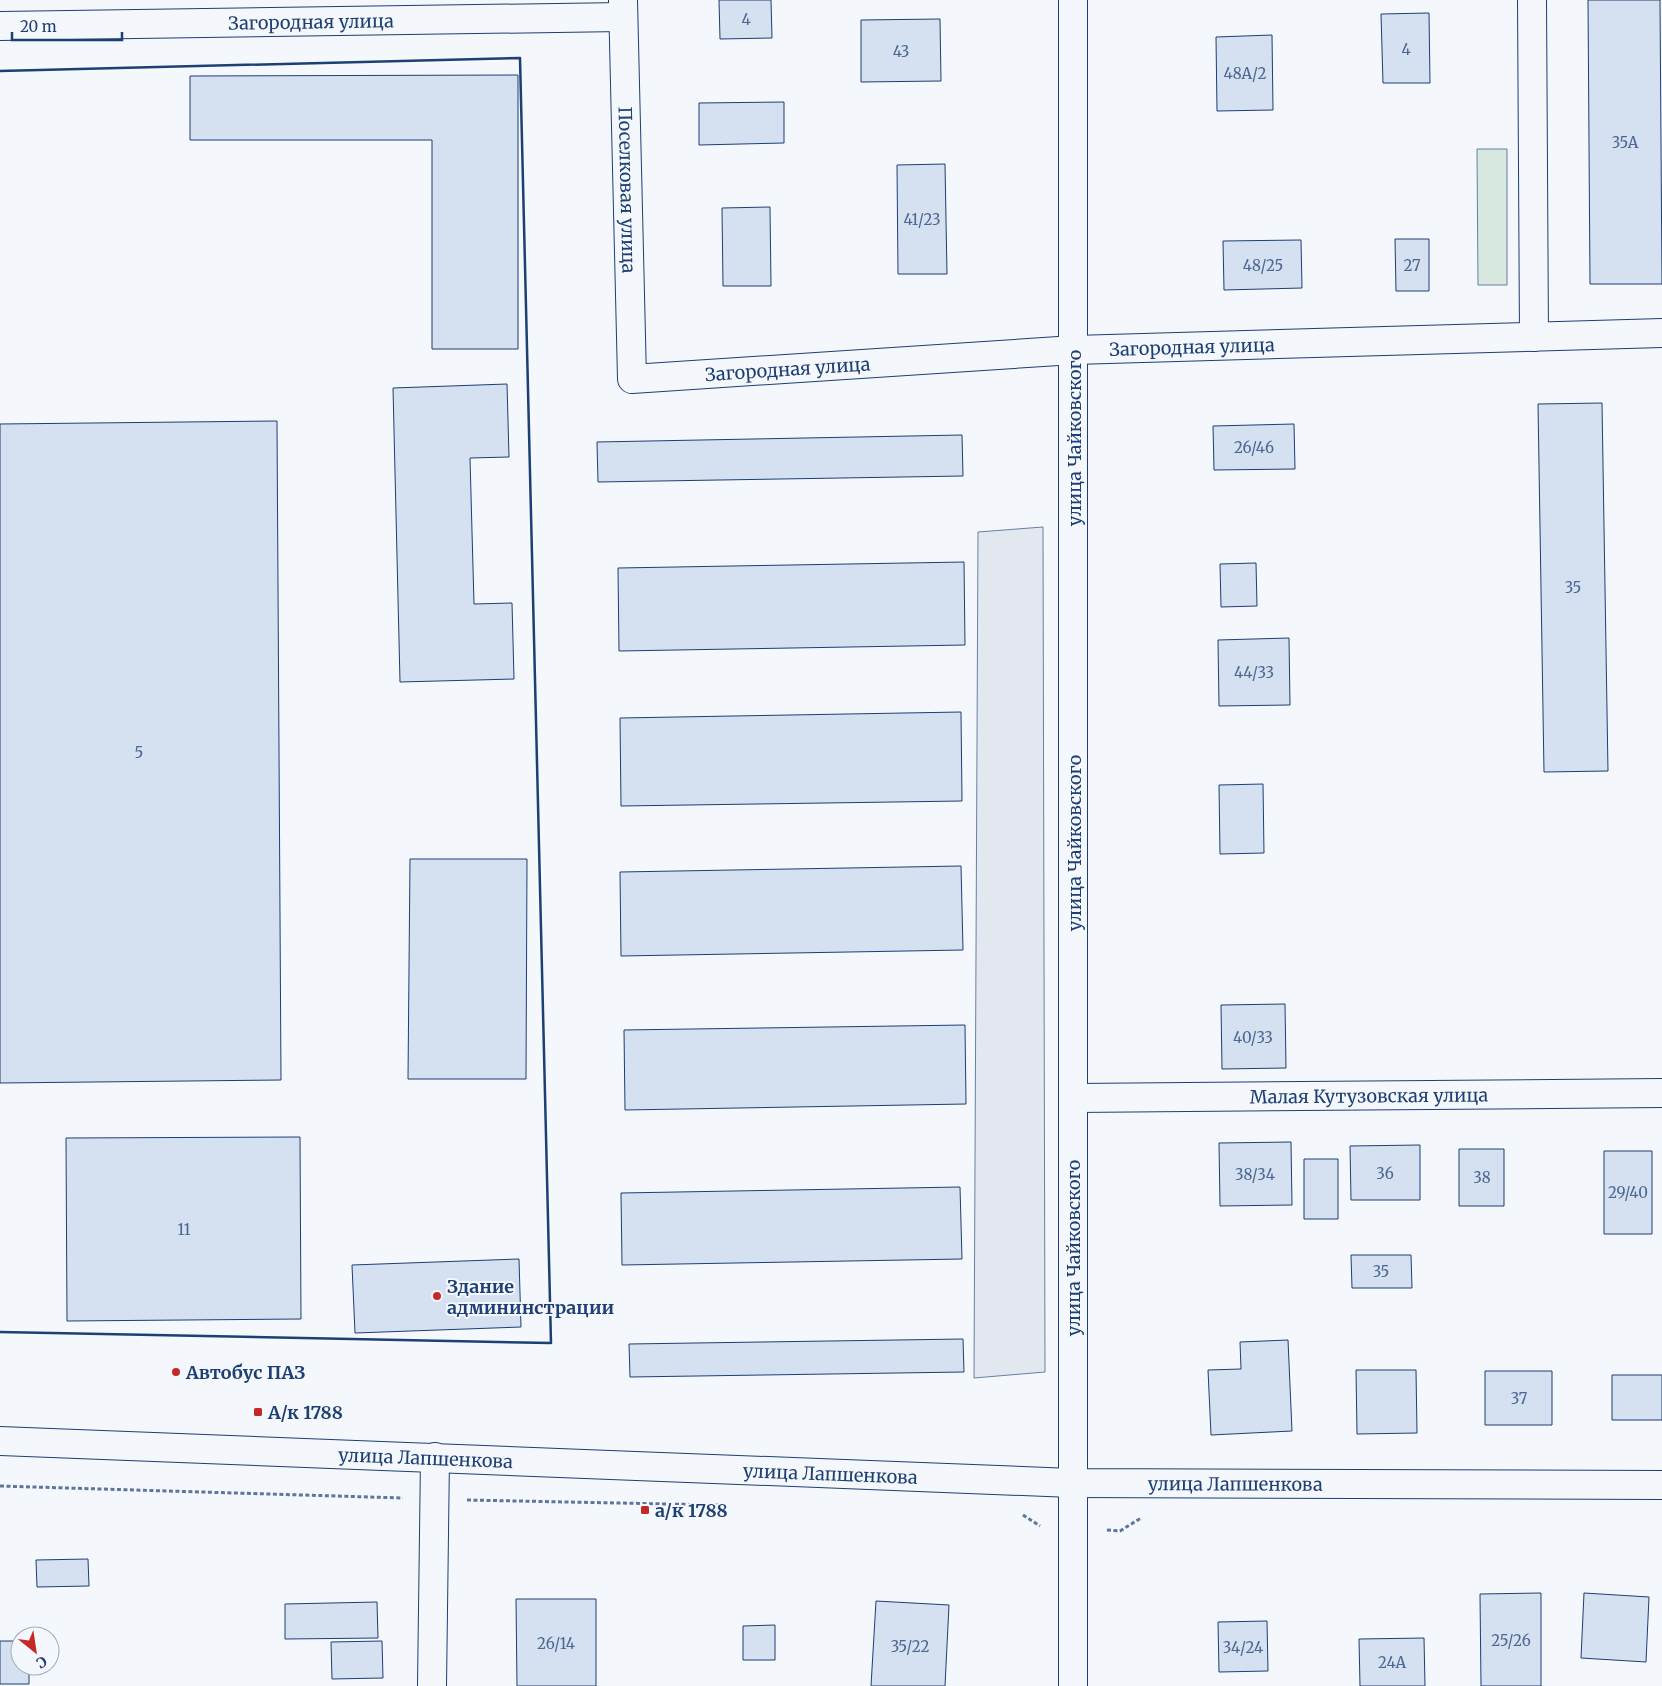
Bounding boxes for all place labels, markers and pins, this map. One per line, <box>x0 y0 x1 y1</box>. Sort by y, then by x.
place label: Здание админинстрации <box>447 1275 615 1319</box>
marker: Здание админинстрации <box>431 1290 443 1302</box>
place label: Автобус ПАЗ <box>185 1361 305 1384</box>
marker: Автобус ПАЗ <box>170 1366 182 1378</box>
place label: А/к 1788 <box>267 1401 343 1424</box>
marker: А/к 1788 <box>252 1406 264 1418</box>
place label: a/к 1788 <box>655 1499 728 1522</box>
marker: a/к 1788 <box>639 1504 651 1516</box>

